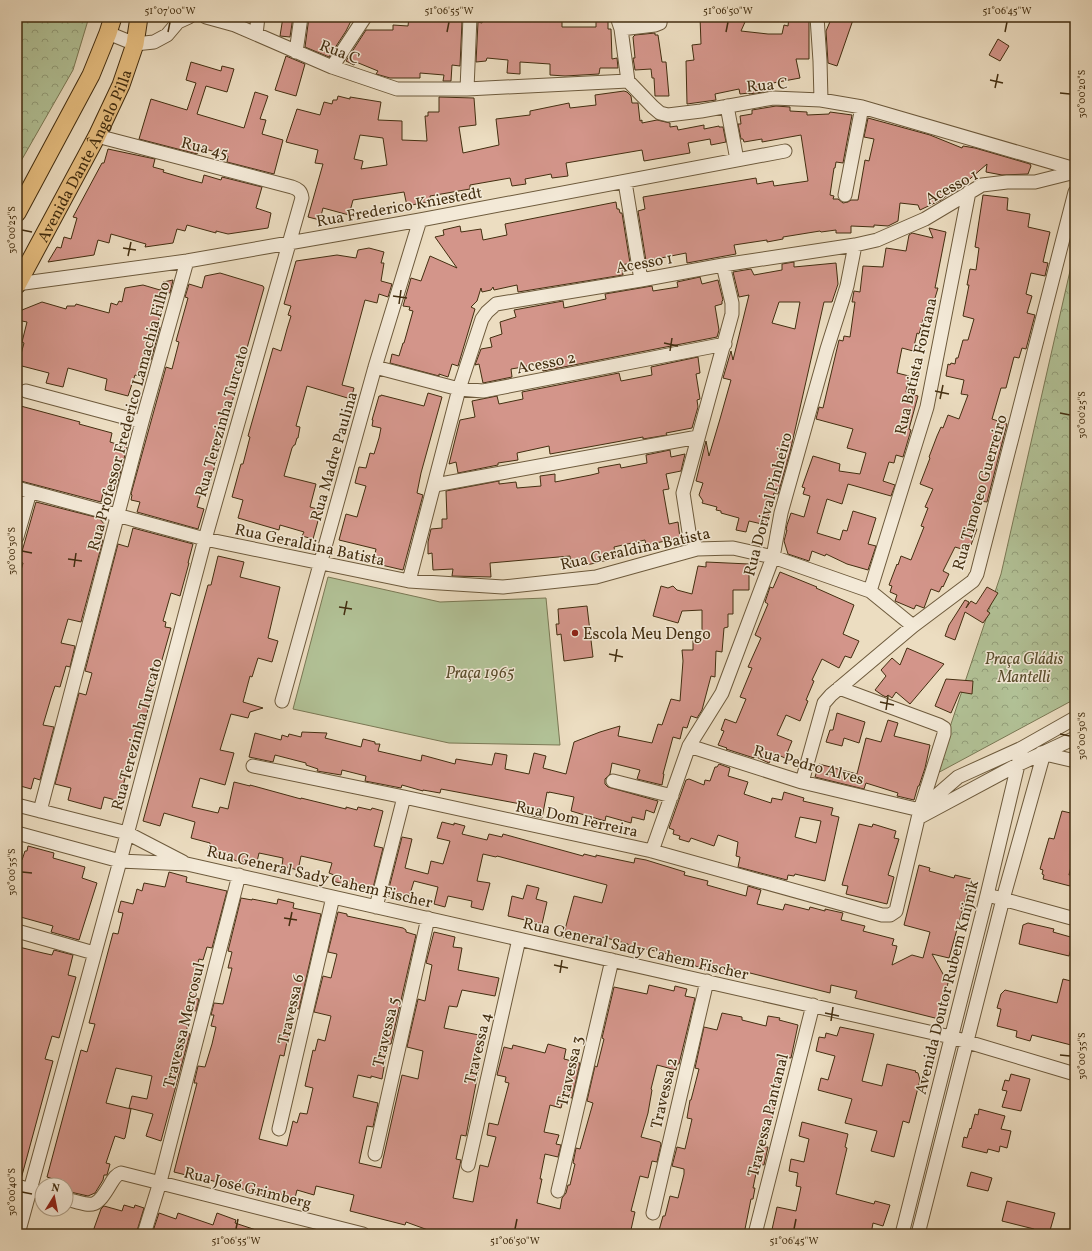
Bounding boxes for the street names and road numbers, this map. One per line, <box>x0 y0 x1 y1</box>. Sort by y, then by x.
street label: Rua C <box>316 35 363 71</box>
street label: Avenida Dante Ângelo Pilla <box>33 67 139 247</box>
street label: Rua C <box>745 73 789 99</box>
street label: Rua 45 <box>179 132 230 165</box>
street label: Acesso 1 <box>921 165 982 211</box>
street label: Rua Frederico Kniestedt <box>315 182 484 233</box>
street label: Acesso 1 <box>614 248 674 280</box>
street label: Rua Professor Frederico Lamachia Filho <box>83 279 177 554</box>
street label: Rua Batista Fontana <box>890 296 943 437</box>
street label: Rua Terezinha Turcato <box>191 343 255 500</box>
street label: Acesso 2 <box>515 347 578 380</box>
street label: Rua Madre Paulina <box>306 389 364 524</box>
street label: Rua Timoteo Guerreiro <box>948 412 1014 573</box>
street label: Rua Dorival Pinheiro <box>739 430 799 579</box>
street label: Rua Geraldina Batista <box>232 519 387 573</box>
street label: Rua Geraldina Batista <box>558 523 713 577</box>
street label: Rua Terezinha Turcato <box>107 656 169 813</box>
street label: Rua Pedro Alves <box>751 741 866 791</box>
street label: Rua Dom Ferreira <box>513 796 640 844</box>
street label: Rua General Sady Cahem Fischer <box>205 841 435 915</box>
street label: Avenida Doutor Rubem Knijnik <box>911 878 985 1097</box>
street label: Rua General Sady Cahem Fischer <box>521 913 751 987</box>
street label: Travessa Mercosul <box>159 960 211 1091</box>
street label: Travessa 6 <box>273 972 311 1047</box>
street label: Travessa 5 <box>368 995 406 1070</box>
street label: Travessa 4 <box>460 1010 498 1087</box>
street label: Travessa 3 <box>552 1034 590 1109</box>
street label: Travessa Pantanal <box>743 1051 795 1179</box>
street label: Travessa 2 <box>646 1056 684 1131</box>
street label: Rua José Grimberg <box>181 1162 314 1215</box>

